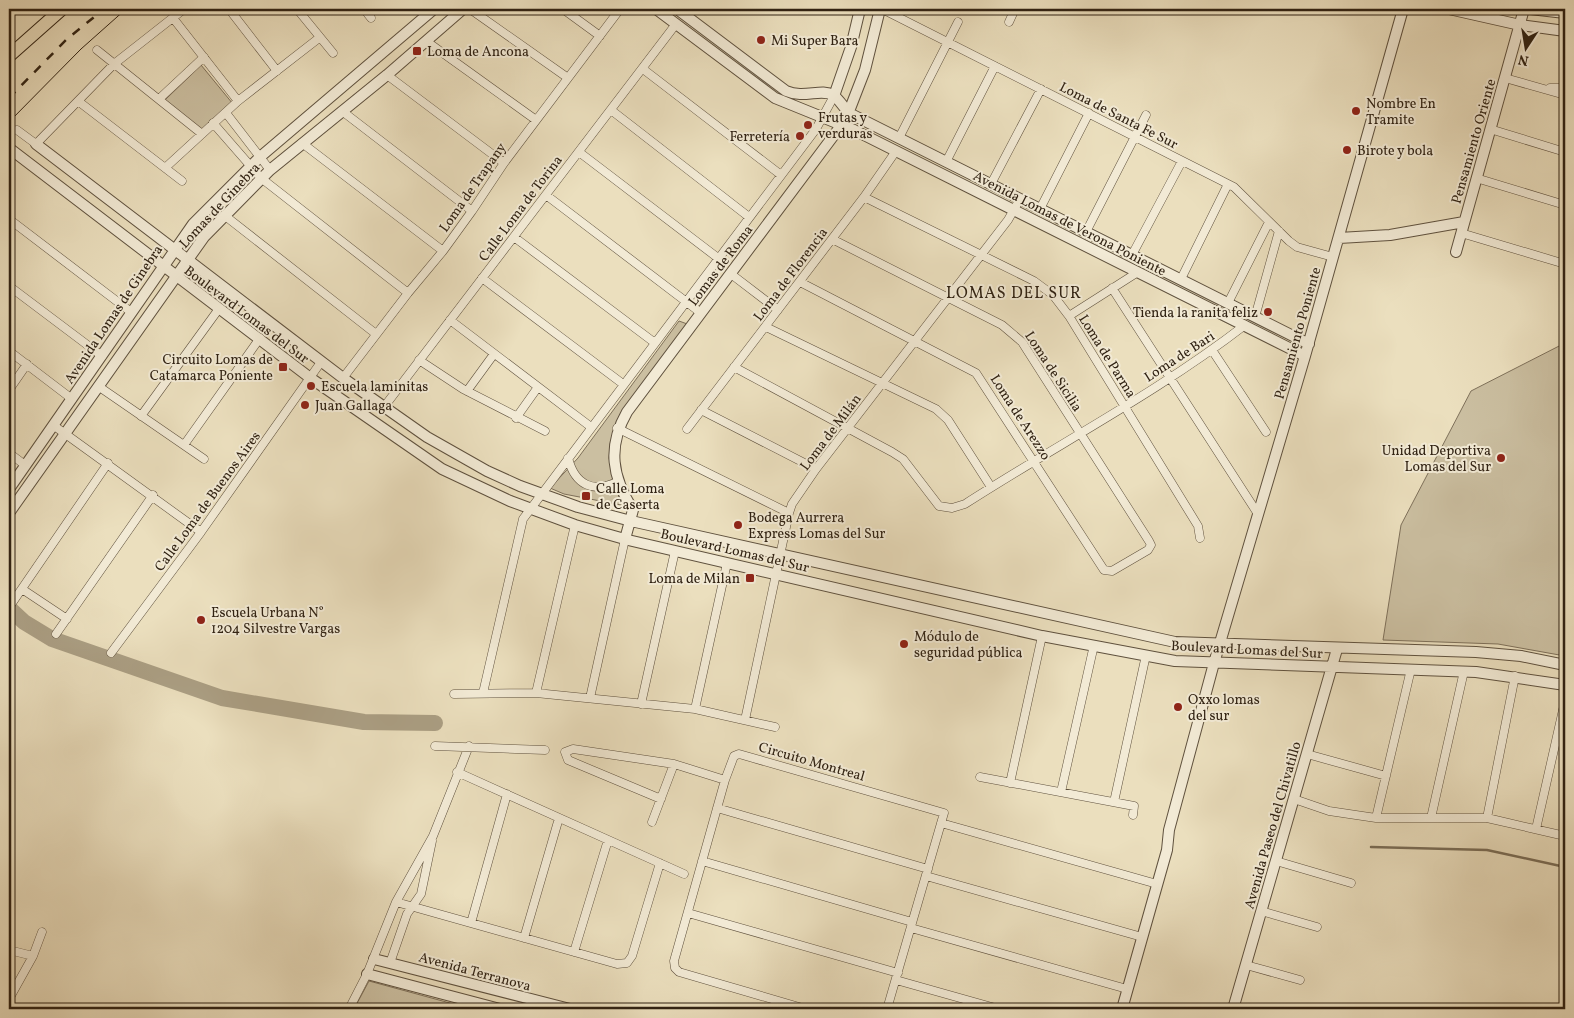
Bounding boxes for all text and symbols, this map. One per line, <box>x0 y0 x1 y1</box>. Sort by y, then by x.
north arrow <box>1502 22 1552 72</box>
place label: Mi Super Bara <box>771 32 859 51</box>
marker: Mi Super Bara <box>755 34 767 46</box>
place label: Loma de Ancona <box>427 43 529 62</box>
marker: Loma de Ancona <box>411 45 423 57</box>
text: N <box>1517 49 1531 70</box>
street label: Pensamiento Oriente <box>1448 76 1501 206</box>
street label: Loma de Santa Fe Sur <box>1056 78 1181 155</box>
place label: Nombre En Tramite <box>1366 95 1436 130</box>
marker: Nombre En Tramite <box>1350 105 1362 117</box>
place label: Frutas y verduras <box>818 109 872 144</box>
marker: Frutas y verduras <box>802 119 814 131</box>
place label: Ferretería <box>729 128 790 147</box>
marker: Ferretería <box>794 130 806 142</box>
street label: Loma de Trapany <box>435 139 511 236</box>
place label: Birote y bola <box>1357 142 1433 161</box>
marker: Birote y bola <box>1341 144 1353 156</box>
street label: Calle Loma de Torina <box>475 152 567 266</box>
street label: Lomas de Ginebra <box>175 159 265 253</box>
street label: Avenida Lomas de Verona Poniente <box>970 167 1169 282</box>
street label: Lomas de Roma <box>684 221 758 310</box>
street label: Loma de Florencia <box>750 224 833 326</box>
street label: Avenida Lomas de Ginebra <box>61 242 168 388</box>
street label: Boulevard Lomas del Sur <box>180 262 313 369</box>
street label: Pensamiento Poniente <box>1270 265 1327 402</box>
district label: LOMAS DEL SUR <box>946 283 1082 305</box>
place label: Tienda la ranita feliz <box>1133 304 1258 323</box>
marker: Tienda la ranita feliz <box>1262 306 1274 318</box>
street label: Loma de Parma <box>1073 311 1140 402</box>
street label: Loma de Bari <box>1141 327 1219 387</box>
street label: Loma de Sicilia <box>1020 328 1086 416</box>
place label: Circuito Lomas de Catamarca Poniente <box>150 351 273 386</box>
marker: Circuito Lomas de Catamarca Poniente <box>277 361 289 373</box>
street label: Loma de Arezzo <box>985 371 1055 464</box>
place label: Escuela laminitas <box>321 378 428 397</box>
marker: Escuela laminitas <box>305 380 317 392</box>
street label: Loma de Milán <box>796 391 866 475</box>
place label: Juan Gallaga <box>315 397 392 416</box>
marker: Juan Gallaga <box>299 399 311 411</box>
street label: Calle Loma de Buenos Aires <box>151 428 266 576</box>
place label: Unidad Deportiva Lomas del Sur <box>1382 442 1491 477</box>
marker: Unidad Deportiva Lomas del Sur <box>1495 452 1507 464</box>
place label: Calle Loma de Caserta <box>596 480 665 515</box>
marker: Calle Loma de Caserta <box>580 490 592 502</box>
place label: Bodega Aurrera Express Lomas del Sur <box>748 509 886 544</box>
marker: Bodega Aurrera Express Lomas del Sur <box>732 519 744 531</box>
street label: Boulevard Lomas del Sur <box>658 525 811 578</box>
place label: Loma de Milan <box>648 570 740 589</box>
marker: Loma de Milan <box>744 572 756 584</box>
place label: Escuela Urbana N° 1204 Silvestre Vargas <box>211 604 340 639</box>
marker: Escuela Urbana N° 1204 Silvestre Vargas <box>195 614 207 626</box>
place label: Módulo de seguridad pública <box>914 628 1022 663</box>
street label: Boulevard Lomas del Sur <box>1170 637 1324 664</box>
marker: Módulo de seguridad pública <box>898 638 910 650</box>
place label: Oxxo lomas del sur <box>1188 691 1260 726</box>
marker: Oxxo lomas del sur <box>1172 701 1184 713</box>
street label: Circuito Montreal <box>756 738 867 787</box>
street label: Avenida Paseo del Chivatillo <box>1240 739 1306 911</box>
street label: Avenida Terranova <box>416 948 533 997</box>

